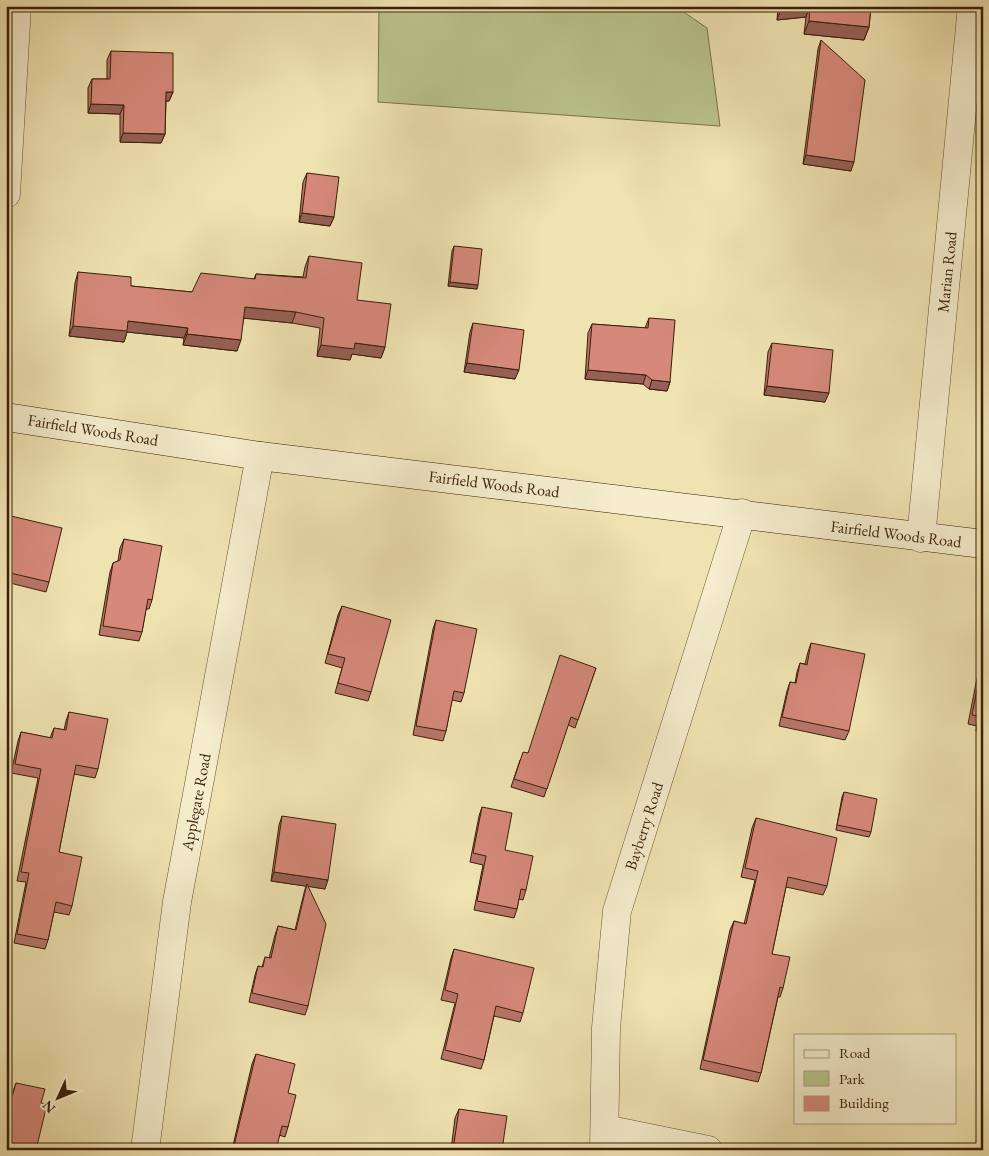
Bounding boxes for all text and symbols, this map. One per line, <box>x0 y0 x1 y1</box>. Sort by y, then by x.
street label: Marian Road <box>932 230 962 314</box>
street label: Fairfield Woods Road <box>26 409 161 451</box>
street label: Fairfield Woods Road <box>427 466 562 503</box>
street label: Fairfield Woods Road <box>829 516 964 553</box>
street label: Applegate Road <box>176 751 216 853</box>
street label: Bayberry Road <box>620 778 668 873</box>
legend <box>794 1034 956 1124</box>
text: Road <box>839 1043 871 1062</box>
text: Park <box>839 1069 866 1088</box>
north arrow <box>32 1074 82 1124</box>
text: Building <box>839 1093 889 1112</box>
text: N <box>38 1096 59 1117</box>

